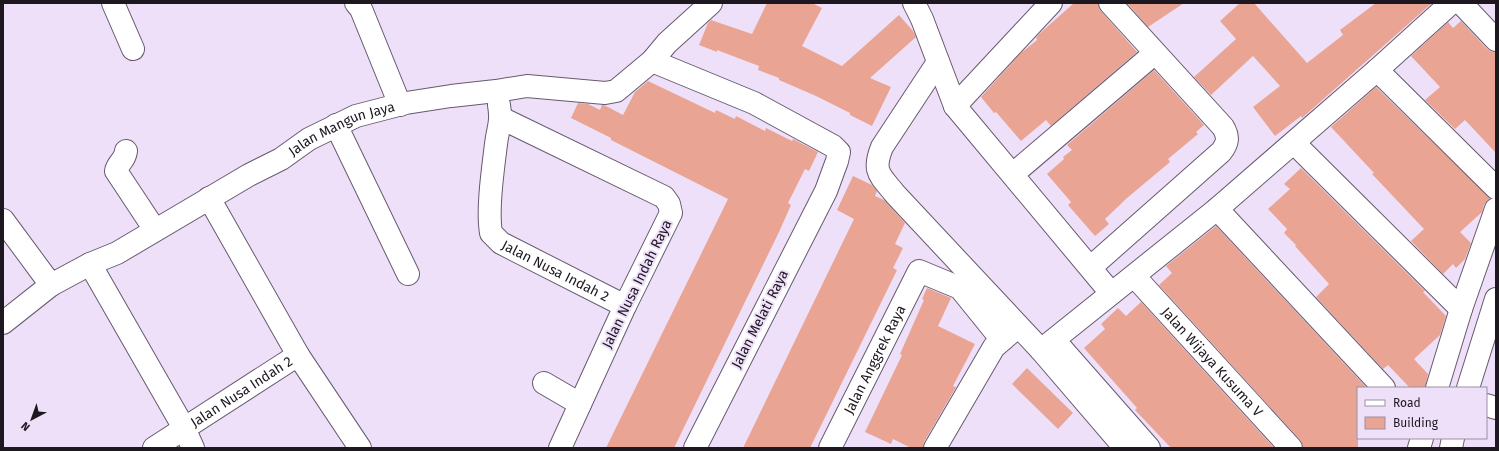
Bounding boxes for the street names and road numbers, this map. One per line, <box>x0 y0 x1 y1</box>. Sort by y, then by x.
street label: Jalan Mangun Jaya <box>285 98 396 160</box>
street label: Jalan Nusa Indah Raya <box>598 217 676 351</box>
street label: Jalan Nusa Indah 2 <box>499 236 612 305</box>
street label: Jalan Melati Raya <box>728 267 792 371</box>
street label: Jalan Anggrek Raya <box>840 302 909 417</box>
street label: Jalan Wijaya Kusuma V <box>1158 303 1267 420</box>
street label: Jalan Nusa Indah 2 <box>187 352 296 431</box>

